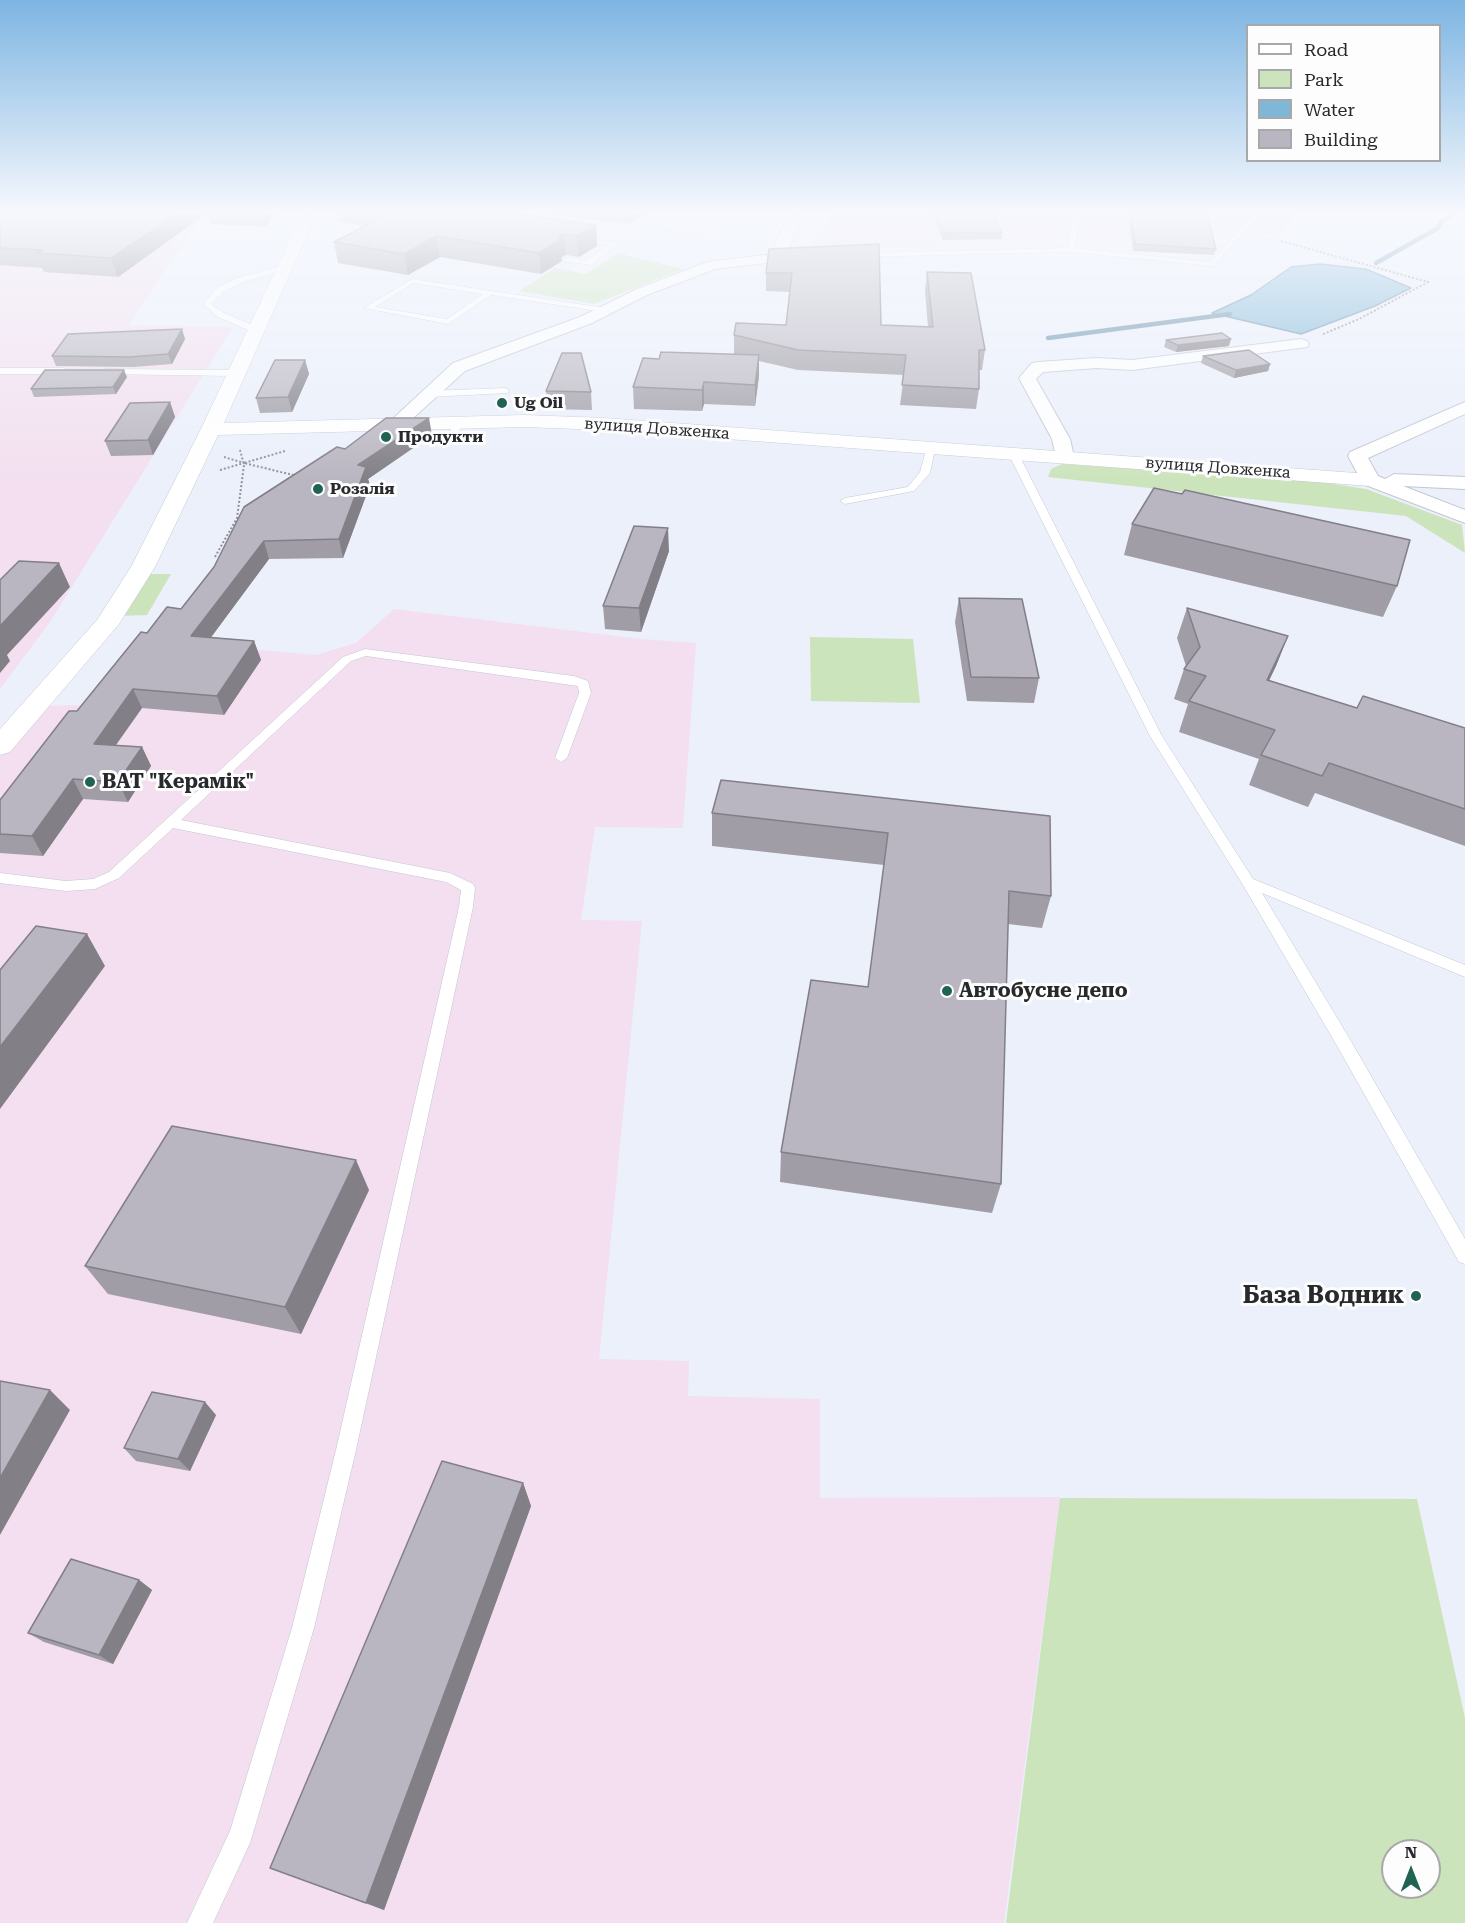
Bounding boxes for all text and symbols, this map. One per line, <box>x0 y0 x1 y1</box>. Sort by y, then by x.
legend <box>1246 24 1441 162</box>
text: Road <box>1304 39 1348 60</box>
text: Park <box>1304 69 1344 90</box>
text: Water <box>1304 99 1355 120</box>
text: Building <box>1304 129 1378 150</box>
place label: Ug Oil <box>514 393 563 413</box>
marker: Ug Oil <box>495 396 509 410</box>
street label: вулиця Довженка <box>584 414 730 444</box>
place label: Продукти <box>398 427 483 447</box>
marker: Продукти <box>379 430 393 444</box>
street label: вулиця Довженка <box>1145 453 1291 483</box>
place label: Розалія <box>330 479 394 499</box>
marker: Розалія <box>311 482 325 496</box>
place label: ВАТ "Керамік" <box>102 770 254 794</box>
marker: ВАТ "Керамік" <box>83 775 97 789</box>
place label: Автобусне депо <box>959 979 1128 1003</box>
marker: Автобусне депо <box>940 984 954 998</box>
place label: База Водник <box>1243 1282 1404 1310</box>
marker: База Водник <box>1409 1289 1423 1303</box>
north arrow <box>1381 1839 1441 1899</box>
text: N <box>1405 1843 1417 1862</box>

